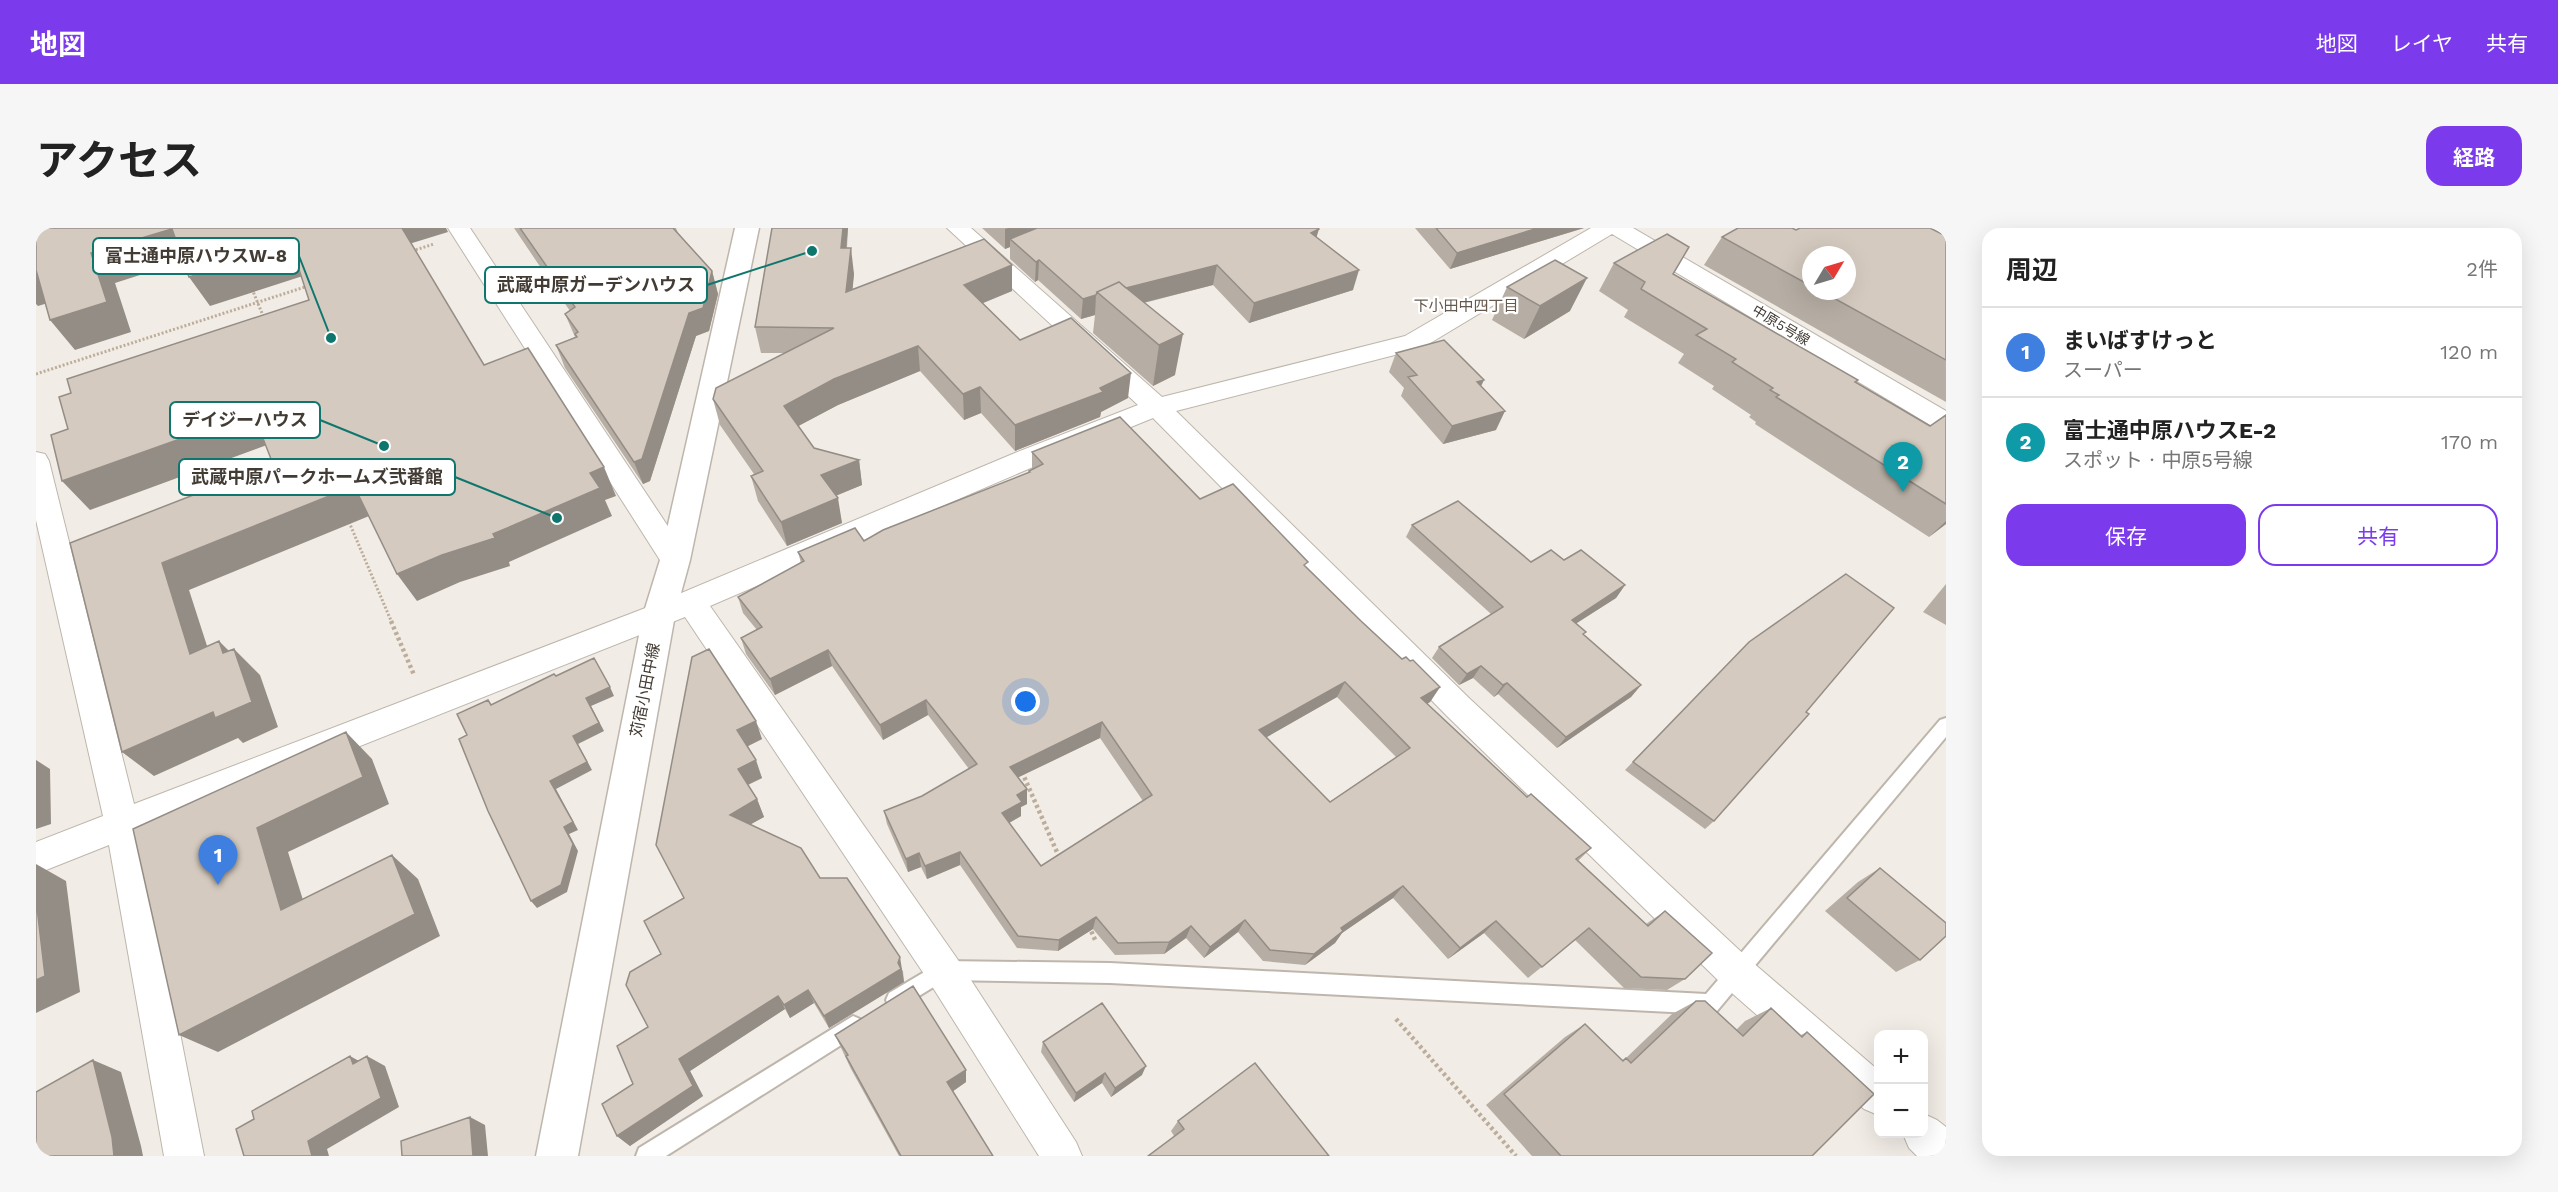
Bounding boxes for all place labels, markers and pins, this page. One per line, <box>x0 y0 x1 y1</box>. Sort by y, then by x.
callout: 富士通中原ハウスW-8 <box>93 238 299 274</box>
callout: 武蔵中原ガーデンハウス <box>485 267 707 303</box>
callout: デイジーハウス <box>170 402 320 438</box>
pin: 2 <box>1884 442 1922 492</box>
callout: 武蔵中原パークホームズ弐番館 <box>179 459 455 495</box>
pin: 1 <box>198 836 237 885</box>

